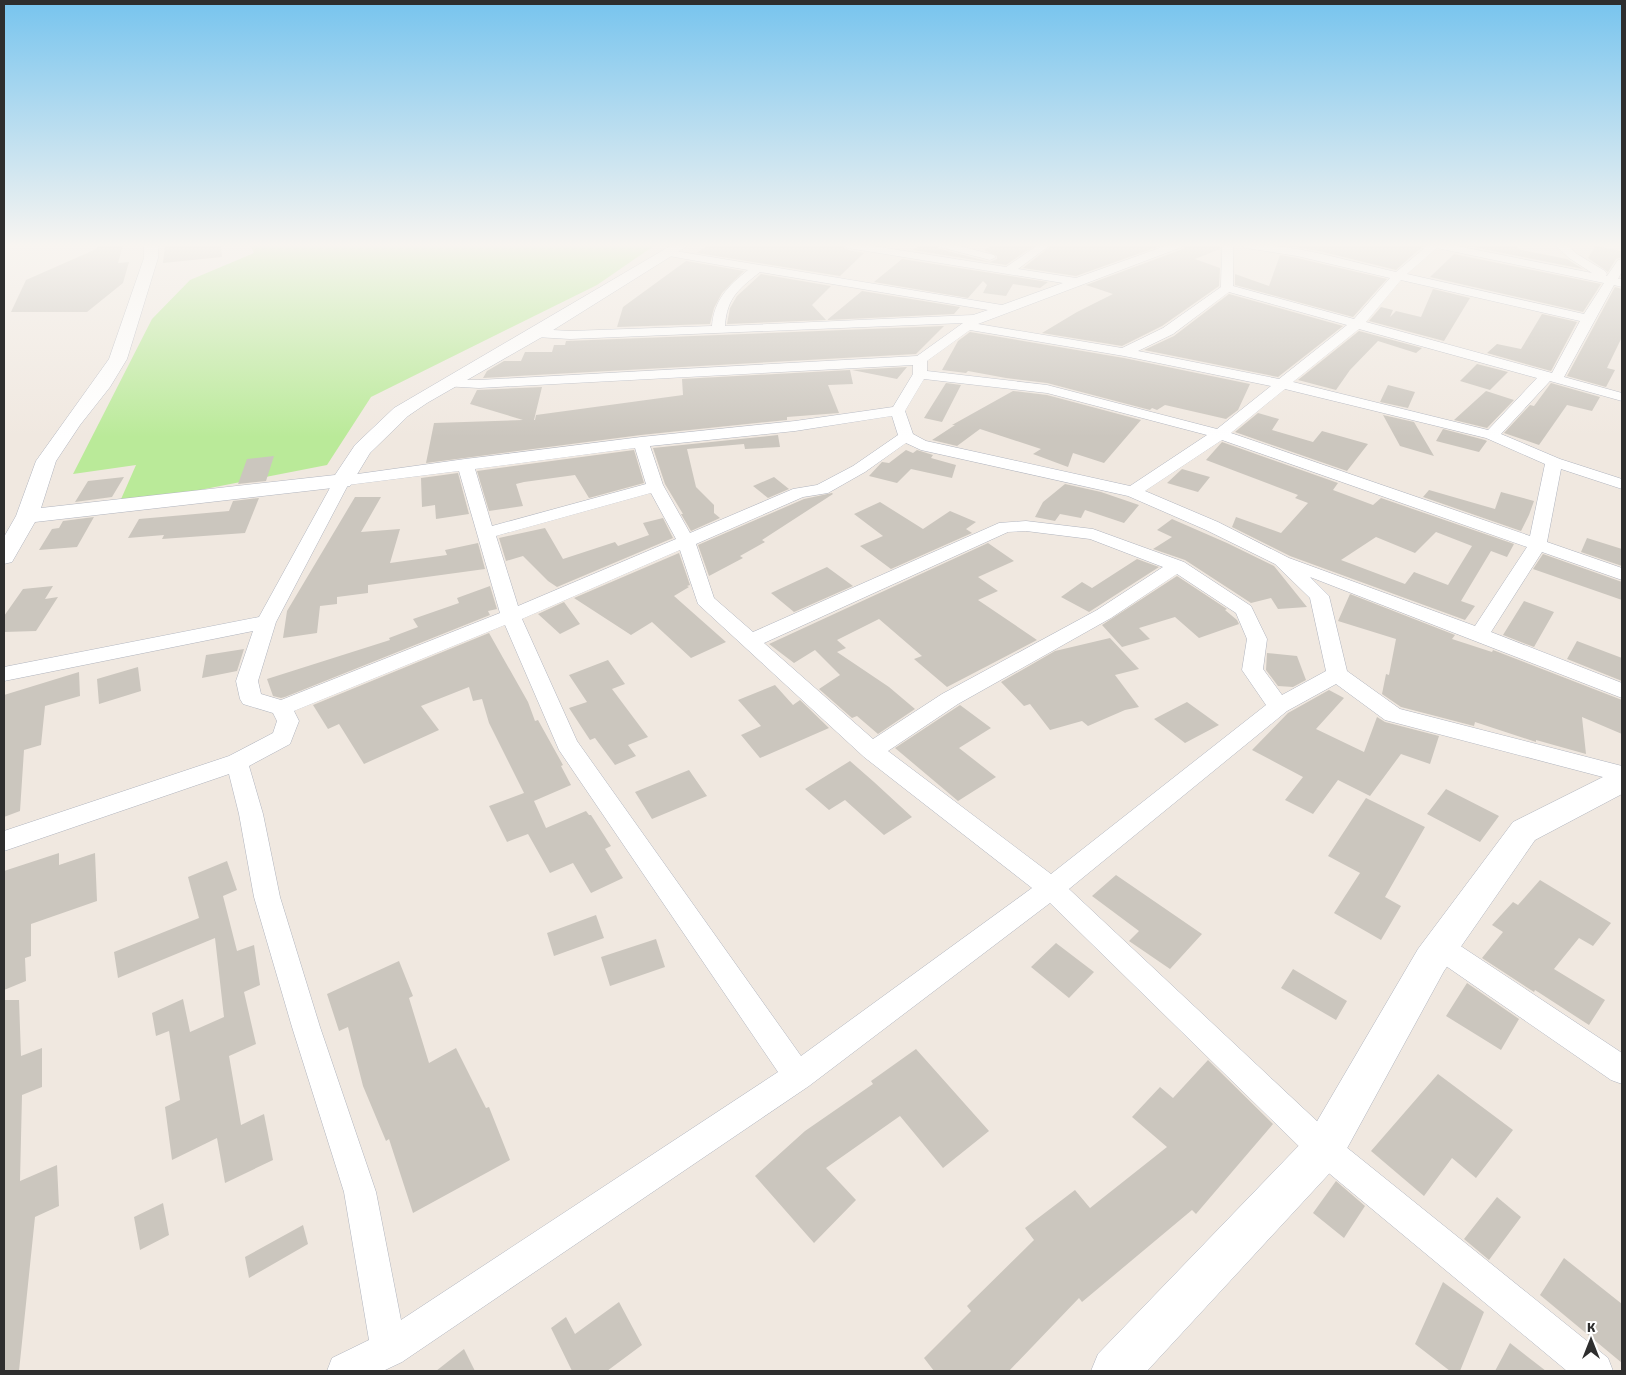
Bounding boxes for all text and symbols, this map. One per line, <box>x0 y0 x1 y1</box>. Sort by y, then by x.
north arrow <box>1566 1315 1616 1365</box>
text: K <box>1587 1319 1596 1336</box>

